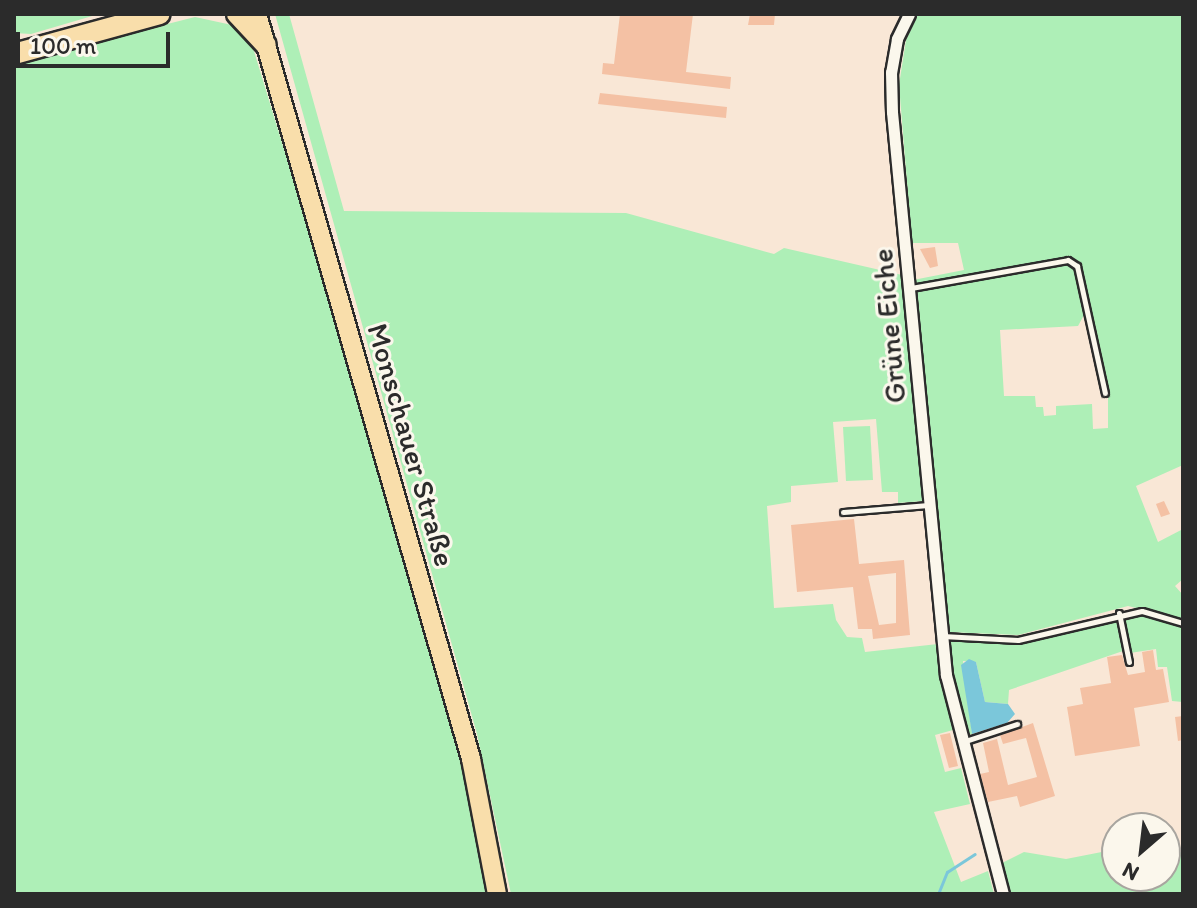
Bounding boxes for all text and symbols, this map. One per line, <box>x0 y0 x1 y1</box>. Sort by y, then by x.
scale bar <box>20 16 174 66</box>
text: 100 m <box>30 31 96 60</box>
street label: Grüne Eiche <box>864 248 914 404</box>
street label: Monschauer Straße <box>359 319 463 571</box>
north arrow <box>1101 812 1181 892</box>
text: N <box>1118 856 1143 887</box>

